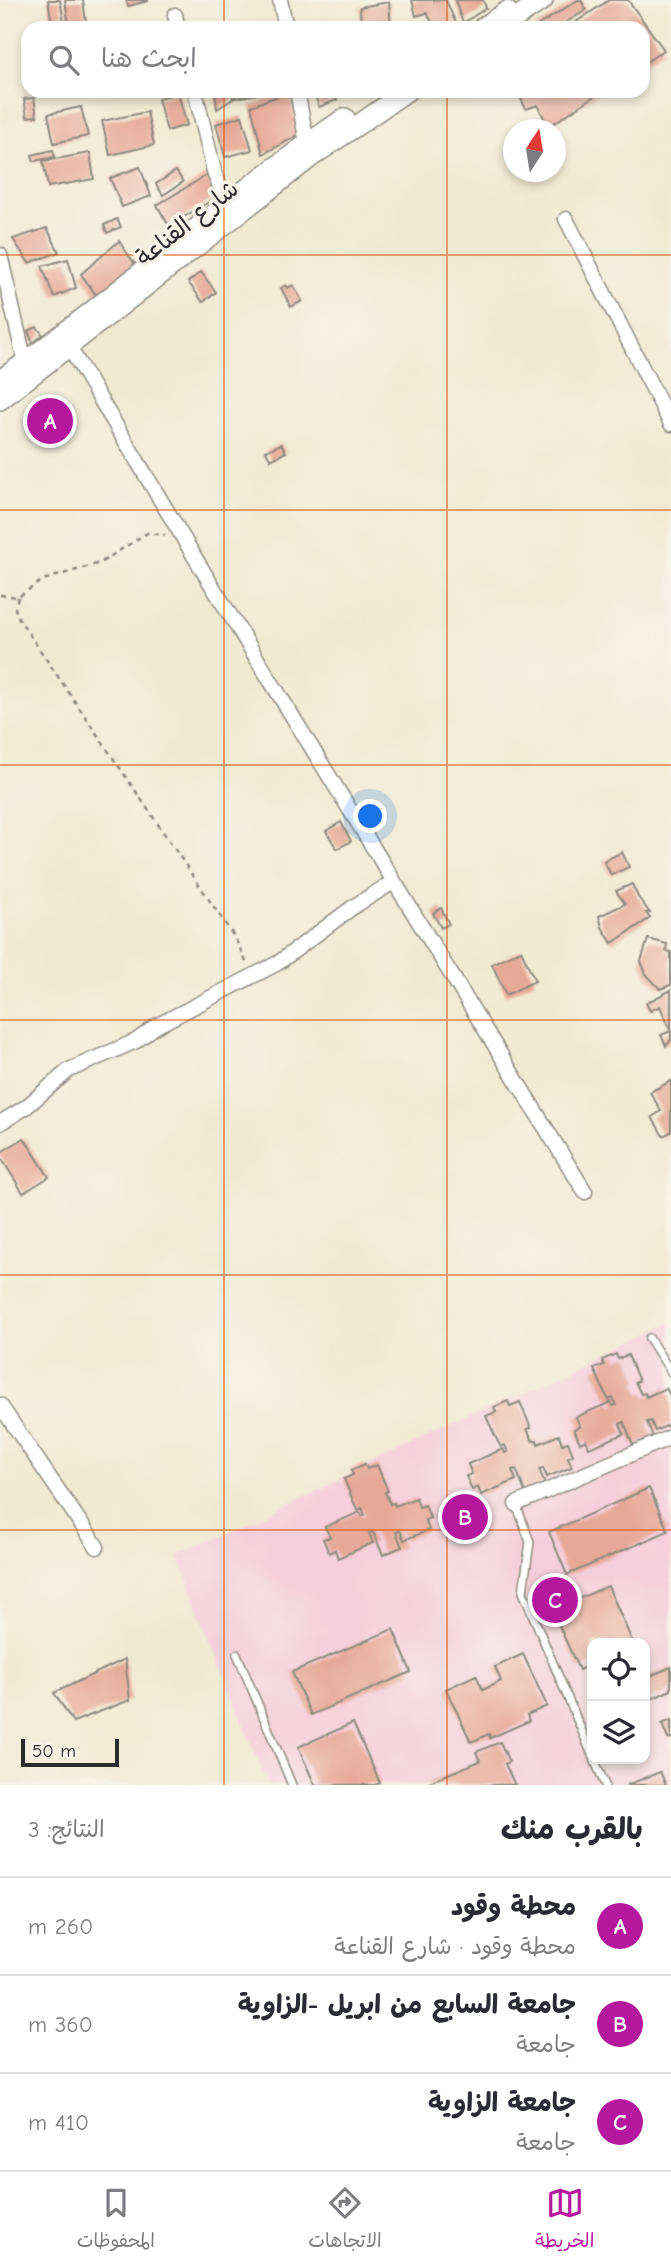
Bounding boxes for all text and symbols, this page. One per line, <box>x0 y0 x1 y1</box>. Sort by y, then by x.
search box <box>21 21 650 98</box>
icon: search <box>45 41 83 79</box>
text: ابحث هنا <box>101 44 197 74</box>
north arrow <box>503 119 566 182</box>
street label: شارع القناعة <box>130 174 246 274</box>
pin: A <box>27 395 73 447</box>
your location <box>353 799 387 833</box>
pin: B <box>442 1491 488 1543</box>
pin: C <box>532 1574 578 1626</box>
map controls <box>587 1638 650 1764</box>
button: locate <box>587 1638 650 1701</box>
button: layers <box>587 1701 650 1764</box>
scale bar <box>21 1736 119 1768</box>
text: 50 m <box>32 1740 76 1762</box>
text: بالقرب منك <box>501 1812 643 1847</box>
text: النتائج: 3 <box>28 1816 105 1843</box>
text: محطة وقود <box>451 1892 576 1922</box>
text: 260 m <box>28 1913 93 1940</box>
text: A <box>614 1913 626 1940</box>
text: محطة وقود · شارع القناعة <box>334 1933 576 1960</box>
text: جامعة السابع من ابريل -الزاوية <box>238 1990 576 2020</box>
text: 360 m <box>28 2011 93 2038</box>
text: B <box>613 2011 627 2038</box>
text: جامعة <box>516 2031 576 2058</box>
text: جامعة الزاوية <box>428 2088 576 2118</box>
text: 410 m <box>28 2109 89 2136</box>
text: C <box>613 2109 627 2136</box>
text: جامعة <box>516 2129 576 2156</box>
tab: المحفوظات <box>77 2184 155 2257</box>
tab: الاتجاهات <box>308 2184 382 2257</box>
tab: الخريطة <box>535 2184 594 2257</box>

